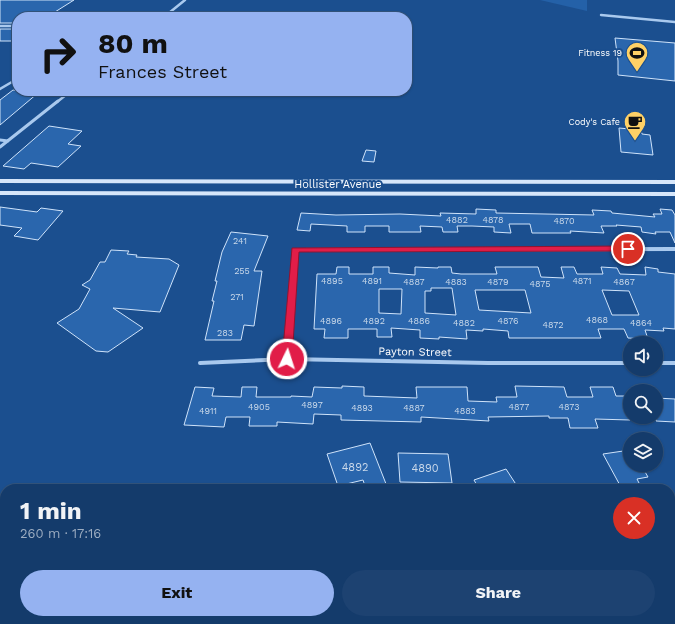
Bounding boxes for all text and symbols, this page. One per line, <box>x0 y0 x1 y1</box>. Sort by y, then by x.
text: 80 m <box>98 27 168 60</box>
icon: right <box>32 28 84 80</box>
sports icon: Fitness 19 <box>624 40 650 73</box>
place label: Fitness 19 <box>578 48 622 58</box>
text: Frances Street <box>98 61 227 82</box>
cafe icon: Cody's Cafe <box>622 109 648 142</box>
place label: Cody's Cafe <box>569 117 620 127</box>
street label: Hollister Avenue <box>294 178 382 191</box>
house number: 4882 <box>446 215 468 225</box>
house number: 4878 <box>482 215 504 225</box>
house number: 4870 <box>553 216 575 226</box>
pin <box>611 232 645 266</box>
house number: 241 <box>233 236 247 246</box>
icon: arrive <box>617 238 639 260</box>
house number: 255 <box>234 266 250 276</box>
house number: 4895 <box>321 276 343 286</box>
house number: 4891 <box>362 276 382 286</box>
house number: 4871 <box>572 276 592 286</box>
house number: 4887 <box>403 277 425 287</box>
house number: 4883 <box>445 277 467 287</box>
house number: 4879 <box>487 277 509 287</box>
house number: 4867 <box>613 277 635 287</box>
house number: 4875 <box>530 279 550 289</box>
house number: 271 <box>230 292 244 302</box>
house number: 4868 <box>586 315 608 325</box>
house number: 4896 <box>320 316 342 326</box>
house number: 4892 <box>363 316 385 326</box>
house number: 4886 <box>408 316 430 326</box>
house number: 4876 <box>497 316 519 326</box>
house number: 4882 <box>453 318 475 328</box>
house number: 4864 <box>630 318 653 328</box>
house number: 4872 <box>543 320 563 330</box>
house number: 283 <box>217 328 233 338</box>
map controls <box>623 336 663 472</box>
button: sound <box>623 336 663 376</box>
position arrow <box>266 338 308 380</box>
street label: Payton Street <box>378 345 452 359</box>
button: search <box>623 384 663 424</box>
house number: 4897 <box>301 400 323 410</box>
house number: 4905 <box>248 402 270 412</box>
house number: 4877 <box>509 402 529 412</box>
house number: 4873 <box>559 402 579 412</box>
house number: 4893 <box>351 403 373 413</box>
house number: 4887 <box>403 403 425 413</box>
house number: 4911 <box>199 406 217 416</box>
house number: 4883 <box>454 406 476 416</box>
button: layers <box>623 432 663 472</box>
house number: 4892 <box>342 461 368 474</box>
house number: 4890 <box>411 462 439 475</box>
text: 1 min <box>20 497 82 525</box>
button: close <box>613 497 655 539</box>
text: 260 m · 17:16 <box>20 526 101 541</box>
button: Exit <box>20 570 334 616</box>
button: Share <box>342 570 655 616</box>

